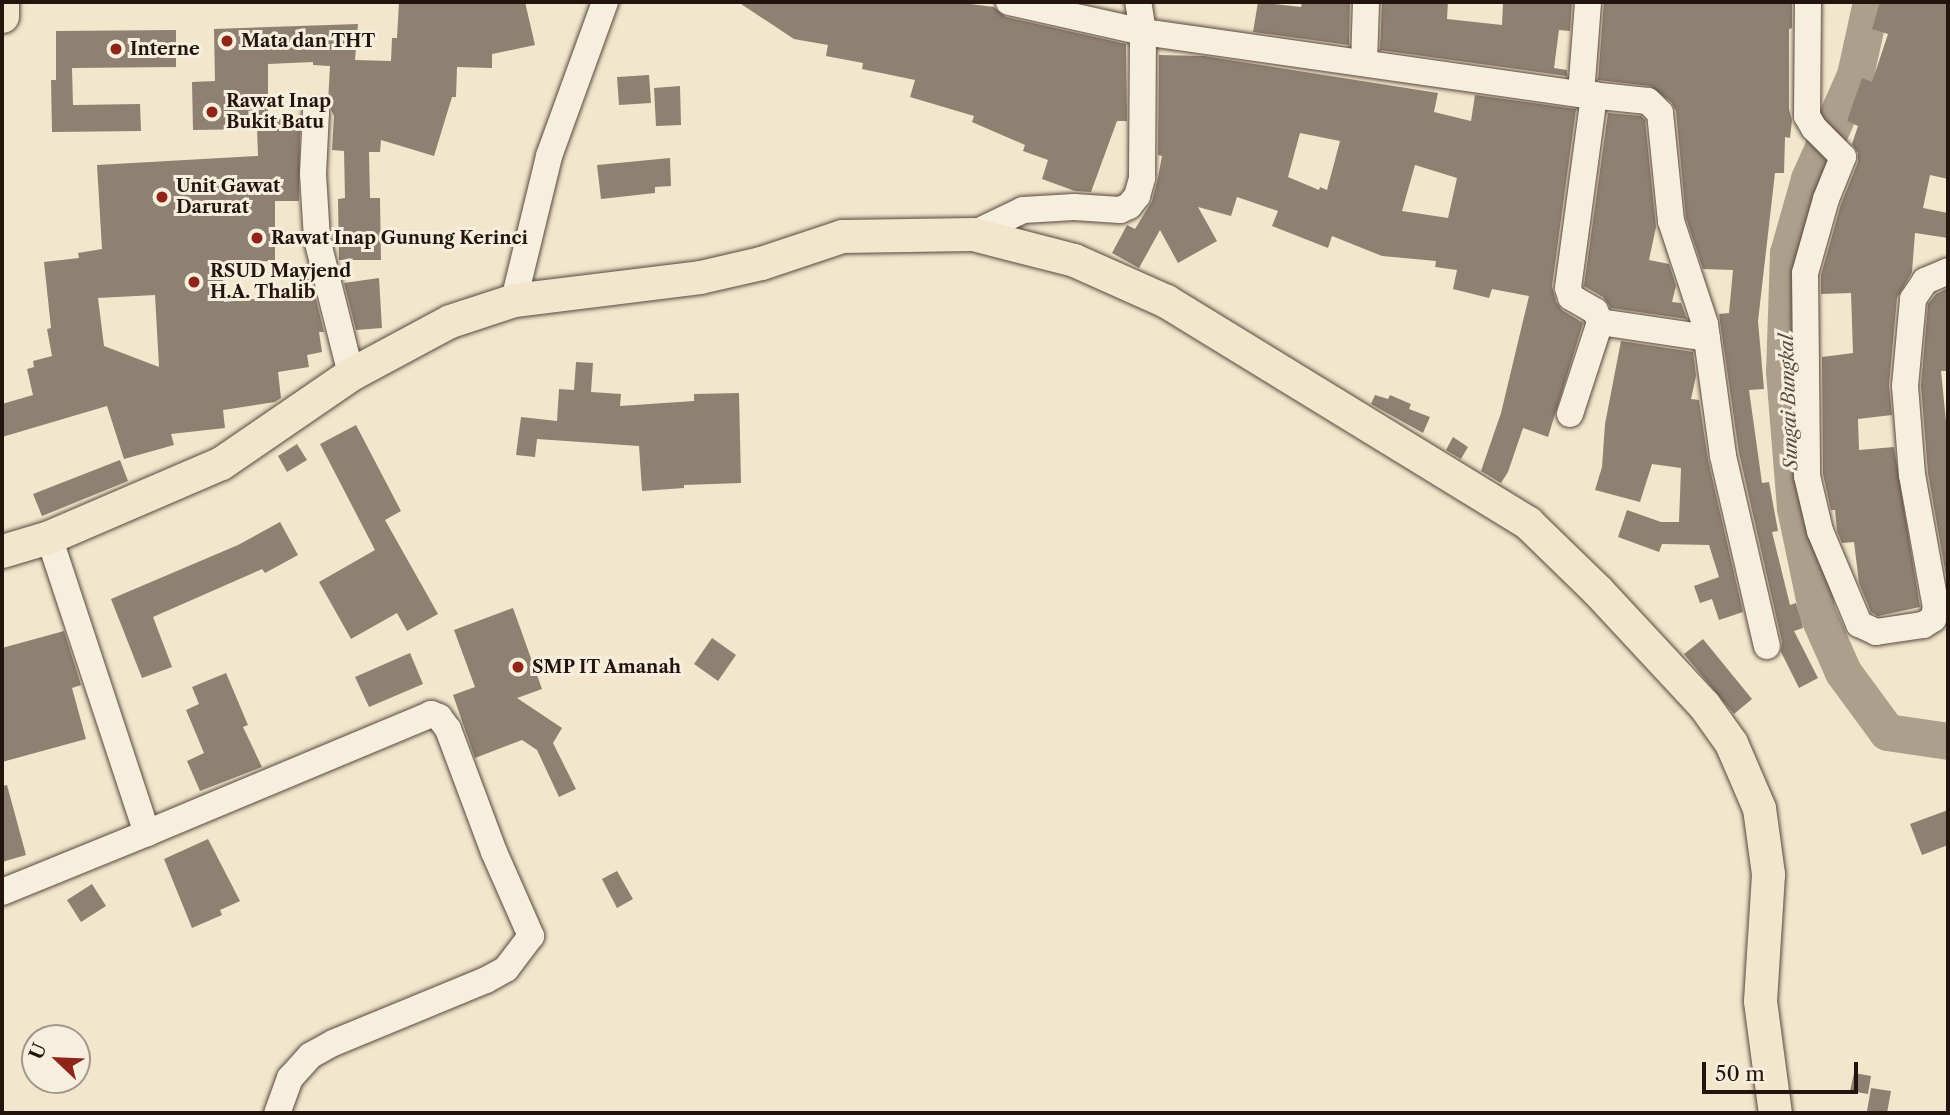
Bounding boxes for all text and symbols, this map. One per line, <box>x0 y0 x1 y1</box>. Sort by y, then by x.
place label: Mata dan THT <box>241 30 376 52</box>
marker: Mata dan THT <box>219 33 235 49</box>
place label: Interne <box>130 38 200 60</box>
marker: Interne <box>108 41 124 57</box>
place label: Rawat Inap Bukit Batu <box>226 91 331 134</box>
marker: Rawat Inap Bukit Batu <box>204 104 220 120</box>
place label: Unit Gawat Darurat <box>176 176 280 218</box>
marker: Unit Gawat Darurat <box>154 189 170 205</box>
place label: Rawat Inap Gunung Kerinci <box>271 227 528 249</box>
marker: Rawat Inap Gunung Kerinci <box>249 230 265 246</box>
place label: RSUD Mayjend H.A. Thalib <box>210 261 351 304</box>
marker: RSUD Mayjend H.A. Thalib <box>184 272 204 292</box>
water label: Sungai Bungkal <box>1775 334 1803 470</box>
place label: SMP IT Amanah <box>532 656 683 678</box>
marker: SMP IT Amanah <box>510 659 526 675</box>
north arrow <box>21 1024 91 1094</box>
text: U <box>24 1040 52 1063</box>
scale bar <box>1705 1048 1861 1092</box>
text: 50 m <box>1715 1061 1765 1086</box>

